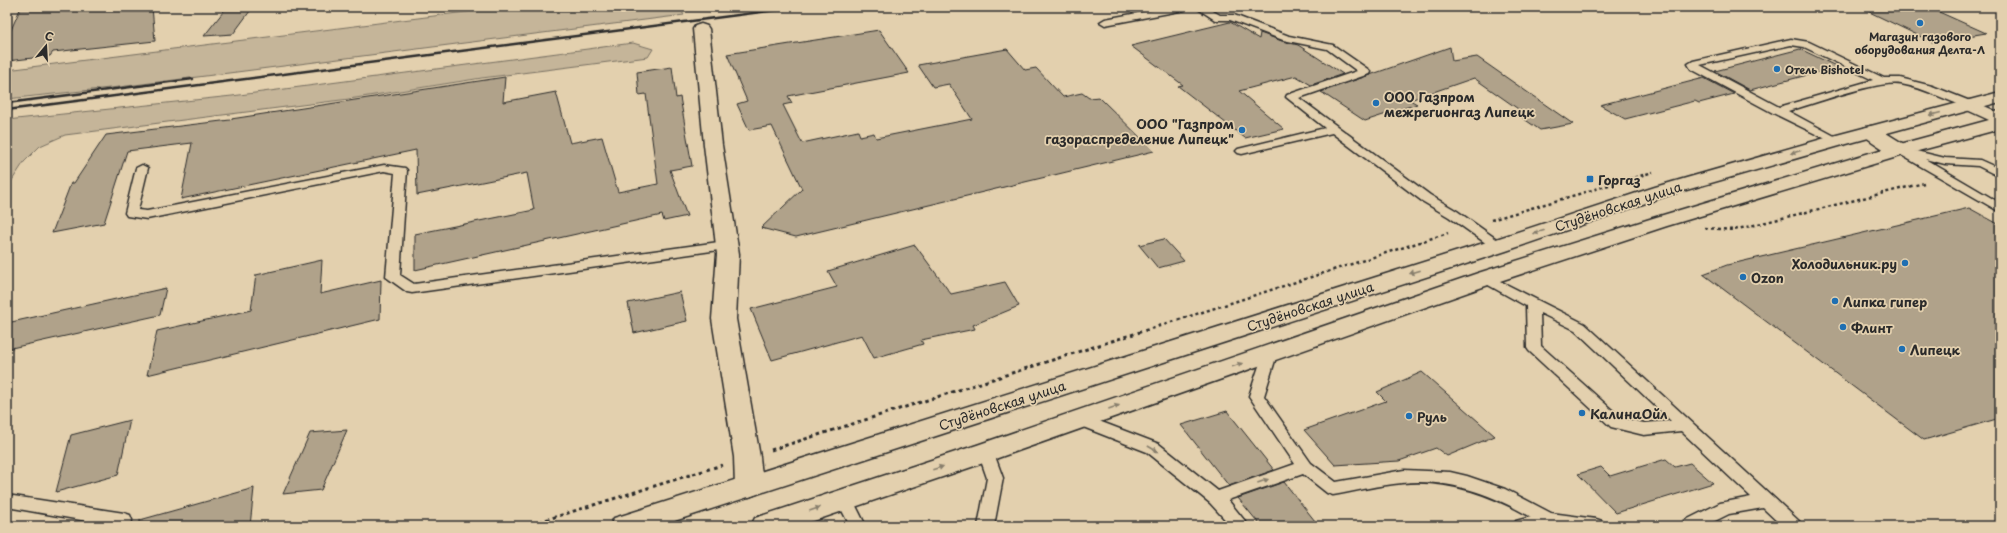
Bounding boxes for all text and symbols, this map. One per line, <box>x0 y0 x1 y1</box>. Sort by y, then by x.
marker: Магазин газового оборудования Делта-Л <box>1915 18 1925 28</box>
north arrow <box>26 26 66 66</box>
text: С <box>43 27 56 45</box>
place label: Магазин газового оборудования Делта-Л <box>1855 28 1985 58</box>
place label: Отель Bishotel <box>1785 61 1864 78</box>
marker: Отель Bishotel <box>1772 64 1782 74</box>
place label: ООО Газпром межрегионгаз Липецк <box>1384 87 1535 121</box>
marker: ООО Газпром межрегионгаз Липецк <box>1371 98 1381 108</box>
one-way arrow <box>1929 112 1941 118</box>
place label: ООО "Газпром газораспределение Липецк" <box>1045 114 1234 148</box>
marker: ООО "Газпром газораспределение Липецк" <box>1237 125 1247 135</box>
one-way arrow <box>1790 149 1802 155</box>
place label: Горгаз <box>1598 170 1641 189</box>
marker: Горгаз <box>1585 174 1595 184</box>
street label: Студёновская улица <box>1552 176 1685 236</box>
one-way arrow <box>1532 230 1544 236</box>
place label: Холодильник.ру <box>1792 254 1897 273</box>
marker: Холодильник.ру <box>1900 258 1910 268</box>
place label: Ozon <box>1751 268 1784 287</box>
one-way arrow <box>1409 270 1421 276</box>
marker: Ozon <box>1738 272 1748 282</box>
street label: Студёновская улица <box>1244 276 1377 336</box>
place label: Липка гипер <box>1843 292 1927 311</box>
marker: Липка гипер <box>1830 296 1840 306</box>
place label: Флинт <box>1851 318 1893 337</box>
marker: Флинт <box>1838 322 1848 332</box>
place label: Липецк <box>1910 340 1961 359</box>
marker: Липецк <box>1897 344 1907 354</box>
one-way arrow <box>1232 362 1244 368</box>
street label: Студёновская улица <box>936 375 1069 435</box>
one-way arrow <box>1108 403 1120 409</box>
place label: КалинаОйл <box>1590 404 1668 423</box>
place label: Руль <box>1417 407 1447 426</box>
marker: КалинаОйл <box>1577 408 1587 418</box>
marker: Руль <box>1404 411 1414 421</box>
one-way arrow <box>1147 445 1159 452</box>
one-way arrow <box>933 465 945 471</box>
one-way arrow <box>1258 478 1270 484</box>
one-way arrow <box>809 506 821 512</box>

